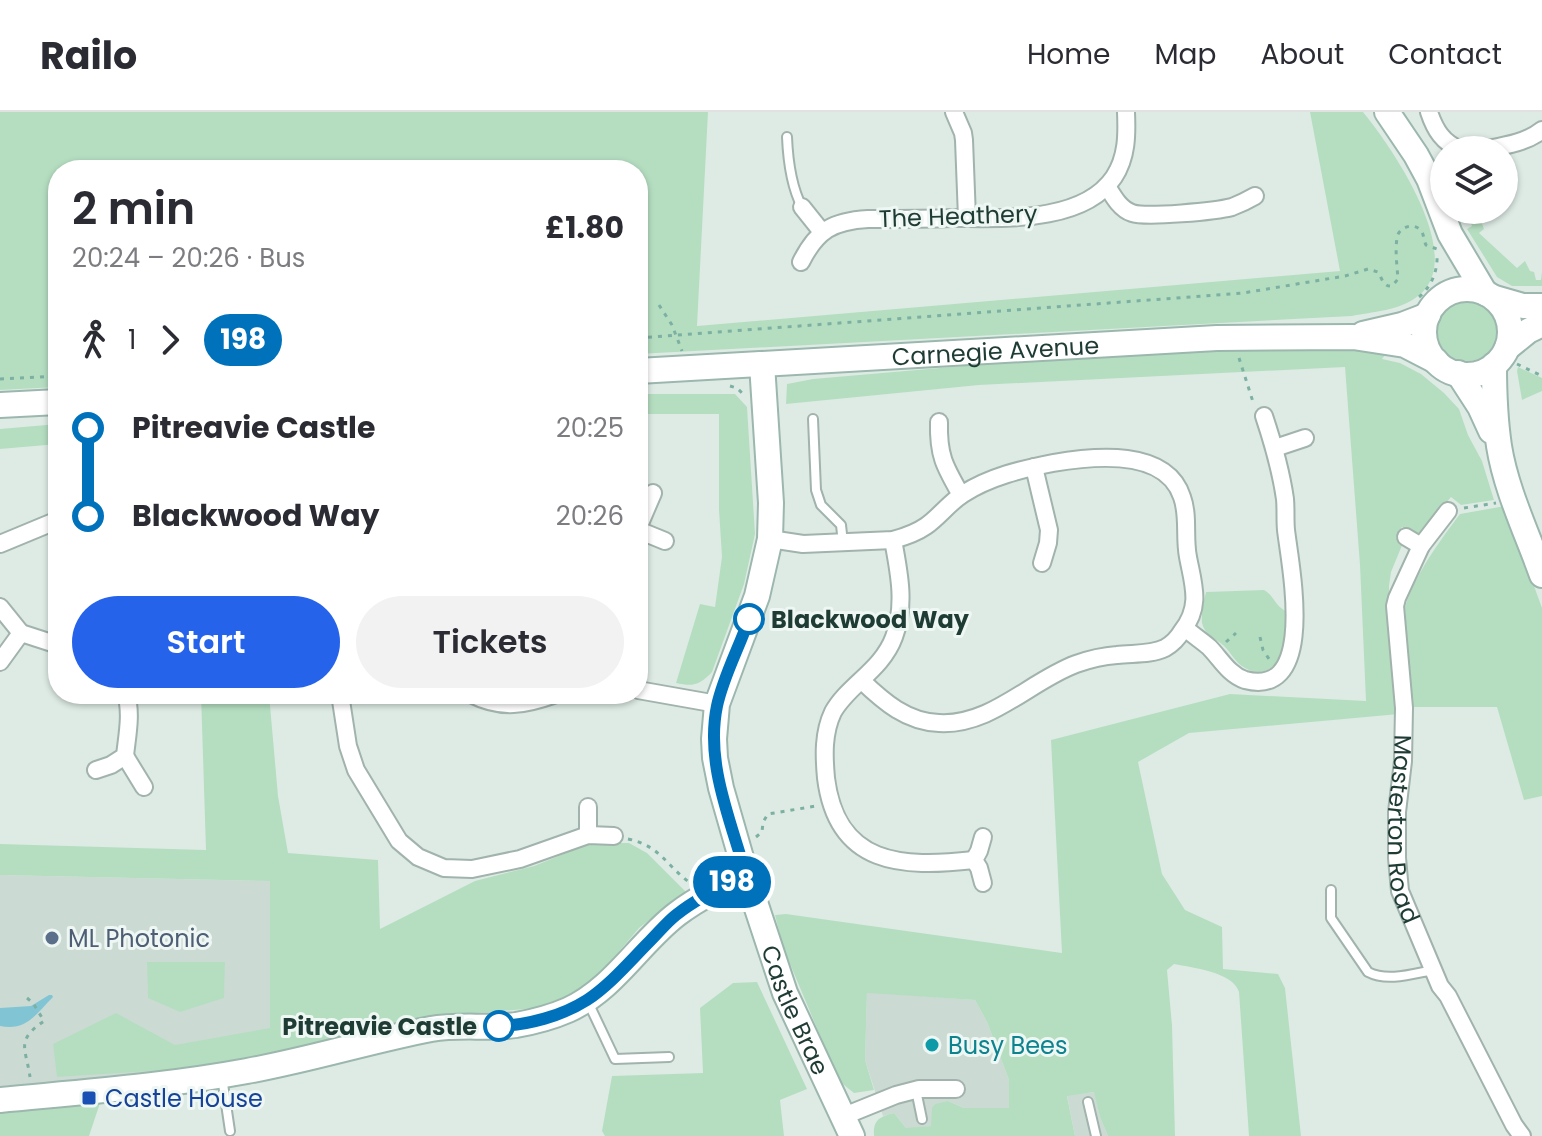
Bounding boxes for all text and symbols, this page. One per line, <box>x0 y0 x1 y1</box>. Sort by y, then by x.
text: Railo <box>40 29 137 82</box>
text: Home <box>1027 35 1110 74</box>
text: Map <box>1154 35 1216 74</box>
text: About <box>1260 35 1344 74</box>
text: Contact <box>1388 35 1502 74</box>
map controls <box>1430 136 1518 224</box>
button: layers <box>1430 136 1518 224</box>
text: 2 min <box>72 178 195 239</box>
street label: The Heathery <box>878 197 1038 235</box>
text: £1.80 <box>545 206 624 249</box>
text: 20:24 – 20:26 · Bus <box>72 240 305 276</box>
icon: walk <box>72 318 116 362</box>
icon: forward <box>148 318 192 362</box>
text: 198 <box>220 320 266 359</box>
text: 1 <box>128 322 136 358</box>
street label: Carnegie Avenue <box>891 328 1100 373</box>
text: Pitreavie Castle <box>132 406 375 449</box>
text: 20:25 <box>556 410 624 446</box>
text: Blackwood Way <box>132 494 380 537</box>
text: 20:26 <box>556 498 624 534</box>
button: Start <box>72 596 340 688</box>
button: Tickets <box>356 596 624 688</box>
place label: Blackwood Way <box>771 603 970 636</box>
marker: Blackwood Way <box>734 604 764 634</box>
street label: Masterton Road <box>1380 734 1428 928</box>
line badge: 198 <box>686 856 778 908</box>
text: 198 <box>709 862 755 901</box>
place label: ML Photonic <box>68 922 210 955</box>
marker: ML Photonic <box>43 929 61 947</box>
street label: Castle Brae <box>754 941 838 1080</box>
place label: Pitreavie Castle <box>282 1010 477 1043</box>
marker: Pitreavie Castle <box>484 1011 514 1041</box>
place label: Busy Bees <box>948 1029 1068 1062</box>
marker: Busy Bees <box>923 1036 941 1054</box>
place label: Castle House <box>105 1082 263 1115</box>
marker: Castle House <box>80 1089 98 1107</box>

